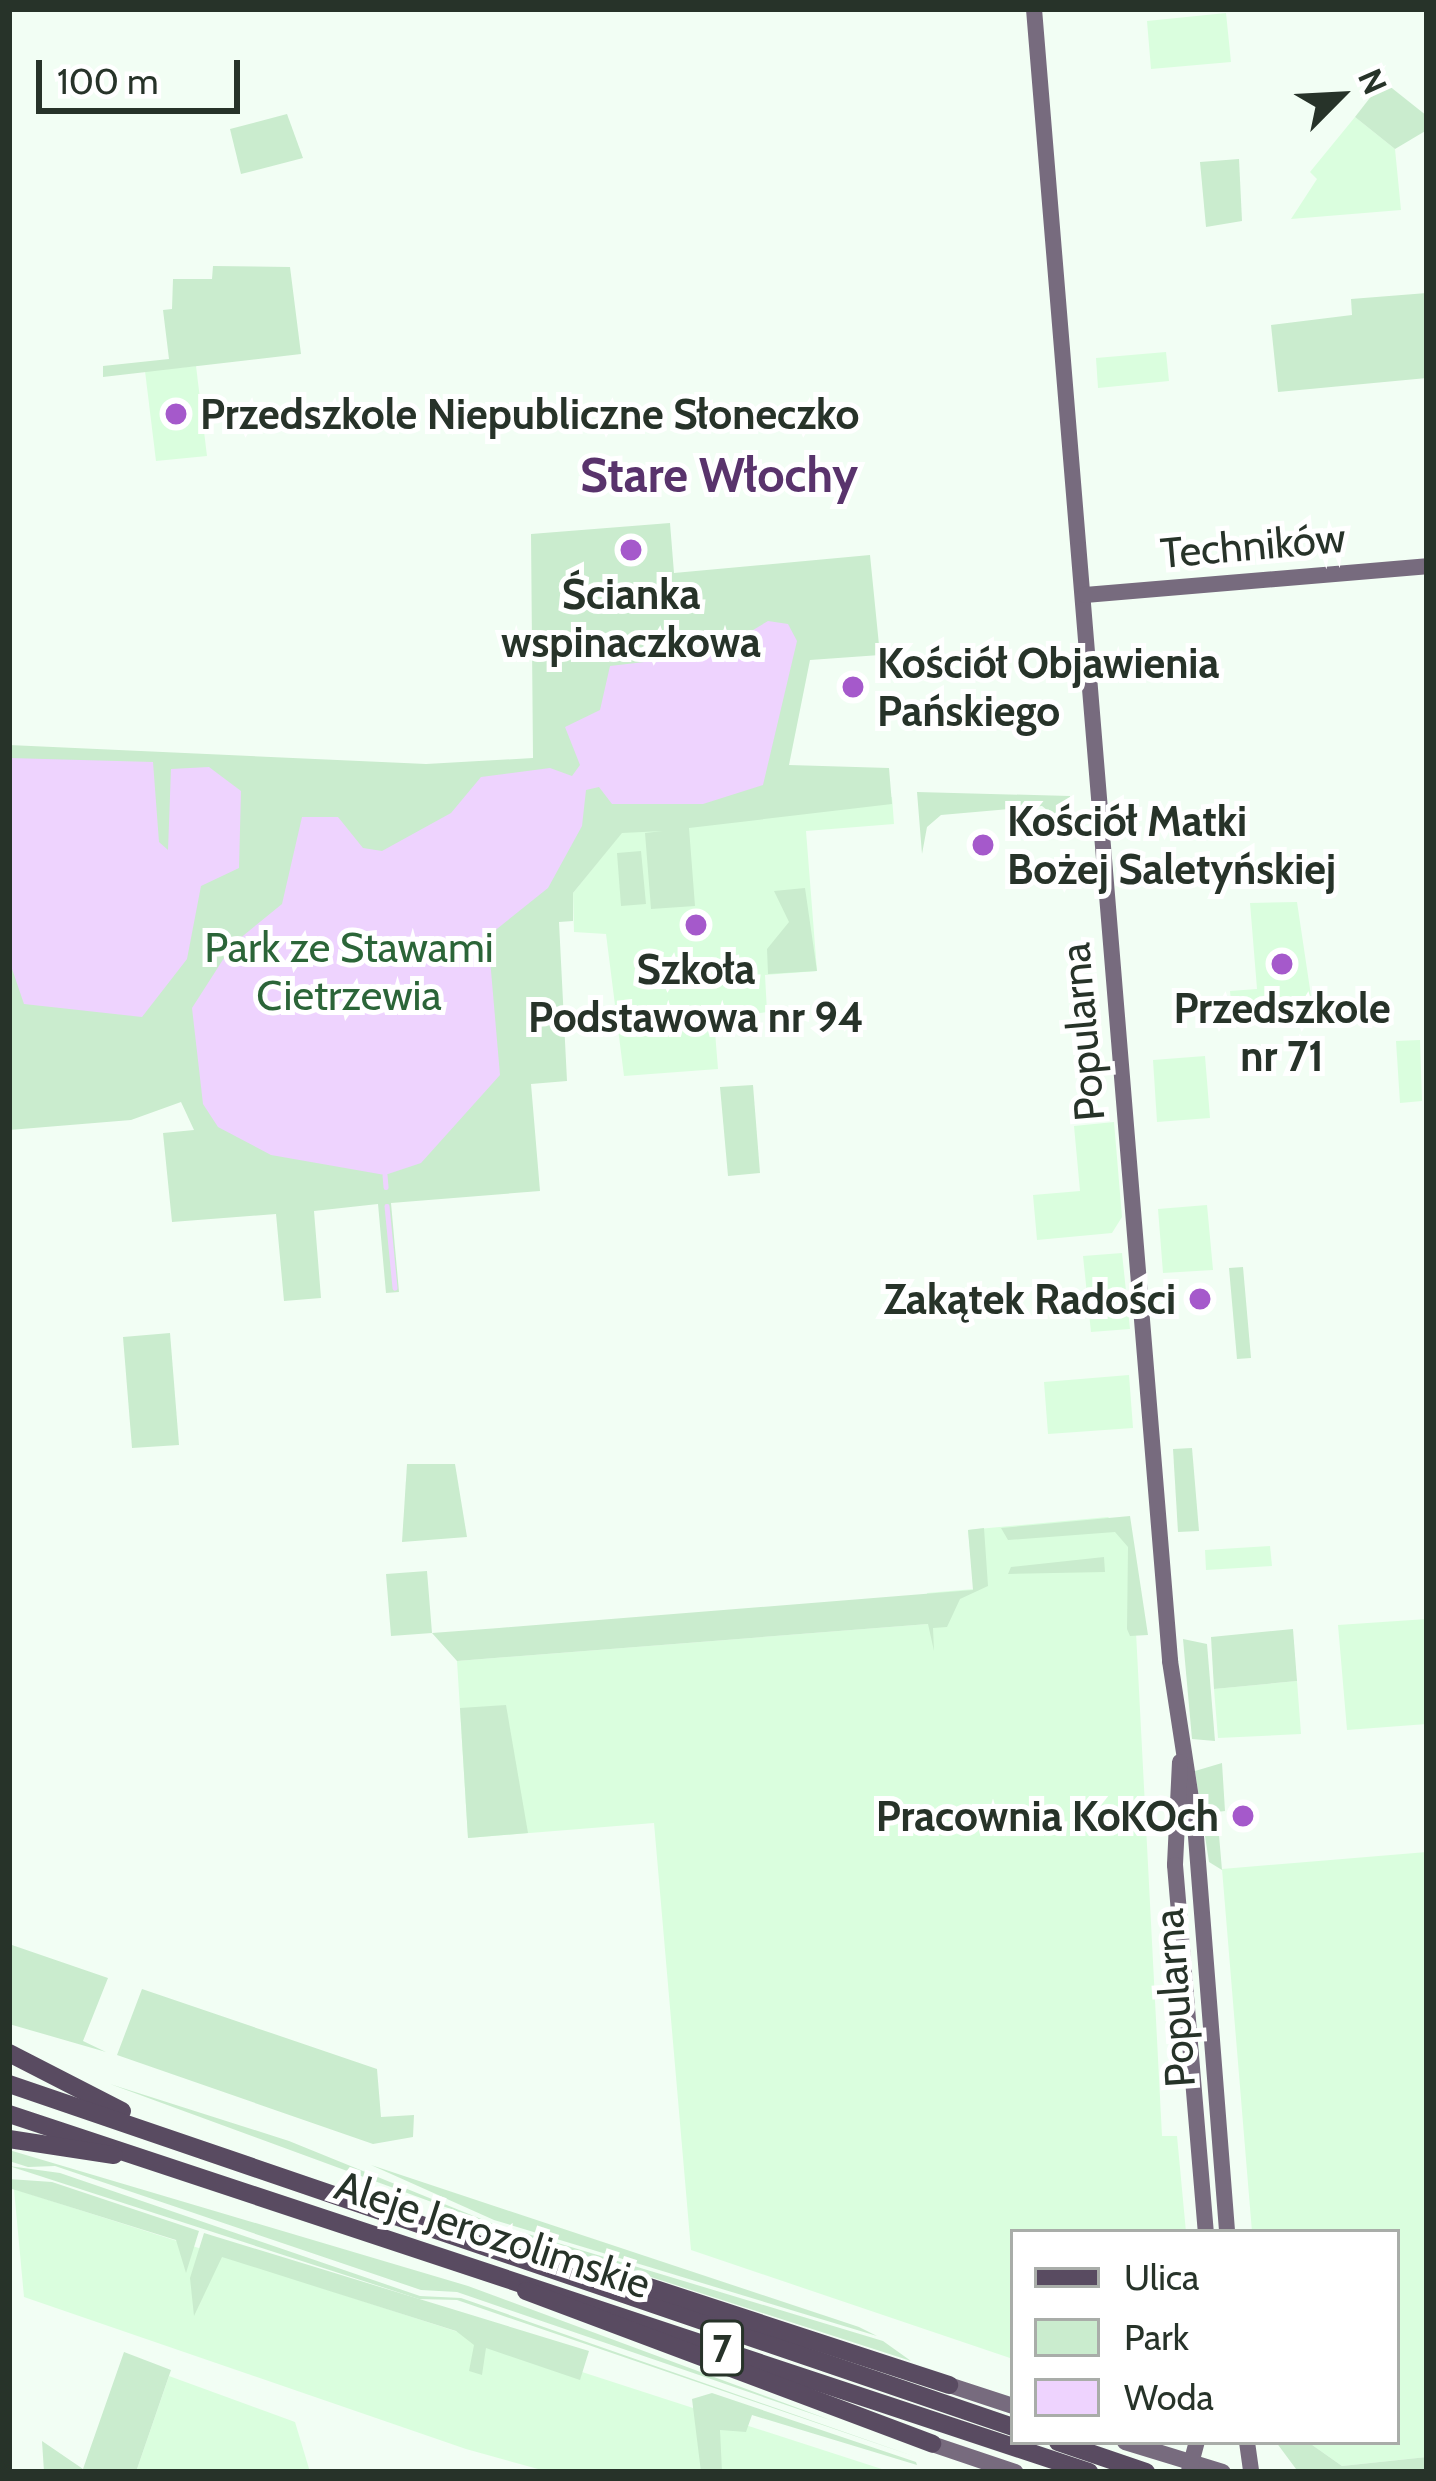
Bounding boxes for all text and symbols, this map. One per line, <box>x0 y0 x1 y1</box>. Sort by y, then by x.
scale bar <box>42 36 246 110</box>
north arrow <box>1280 36 1400 156</box>
text: 100 m <box>57 59 159 103</box>
text: N <box>1350 63 1396 100</box>
place label: Przedszkole Niepubliczne Słoneczko <box>200 389 859 439</box>
marker: Przedszkole Niepubliczne Słoneczko <box>163 401 189 427</box>
district label: Stare Włochy <box>580 447 858 505</box>
street label: Techników <box>1158 512 1348 578</box>
marker: Ścianka wspinaczkowa <box>618 537 644 563</box>
place label: Ścianka wspinaczkowa <box>501 569 761 668</box>
place label: Kościół Objawienia Pańskiego <box>877 638 1219 736</box>
marker: Kościół Objawienia Pańskiego <box>840 674 866 700</box>
place label: Kościół Matki Bożej Saletyńskiej <box>1007 796 1336 894</box>
marker: Kościół Matki Bożej Saletyńskiej <box>970 832 996 858</box>
marker: Szkoła Podstawowa nr 94 <box>683 912 709 938</box>
park label: Park ze Stawami Cietrzewia <box>204 922 494 1020</box>
street label: Popularna <box>1049 941 1115 1123</box>
place label: Szkoła Podstawowa nr 94 <box>528 944 864 1042</box>
marker: Przedszkole nr 71 <box>1269 951 1295 977</box>
place label: Przedszkole nr 71 <box>1173 983 1391 1082</box>
place label: Zakątek Radości <box>883 1274 1176 1324</box>
marker: Zakątek Radości <box>1187 1286 1213 1312</box>
place label: Pracownia KoKOch <box>876 1791 1219 1841</box>
marker: Pracownia KoKOch <box>1230 1803 1256 1829</box>
street label: Popularna <box>1143 1907 1205 2089</box>
street label: Aleje Jerozolimskie <box>329 2159 657 2309</box>
legend <box>1010 2229 1400 2445</box>
text: Ulica <box>1124 2255 1199 2299</box>
road number: 7 <box>698 2315 746 2381</box>
text: Park <box>1124 2315 1189 2359</box>
text: Woda <box>1124 2375 1214 2419</box>

